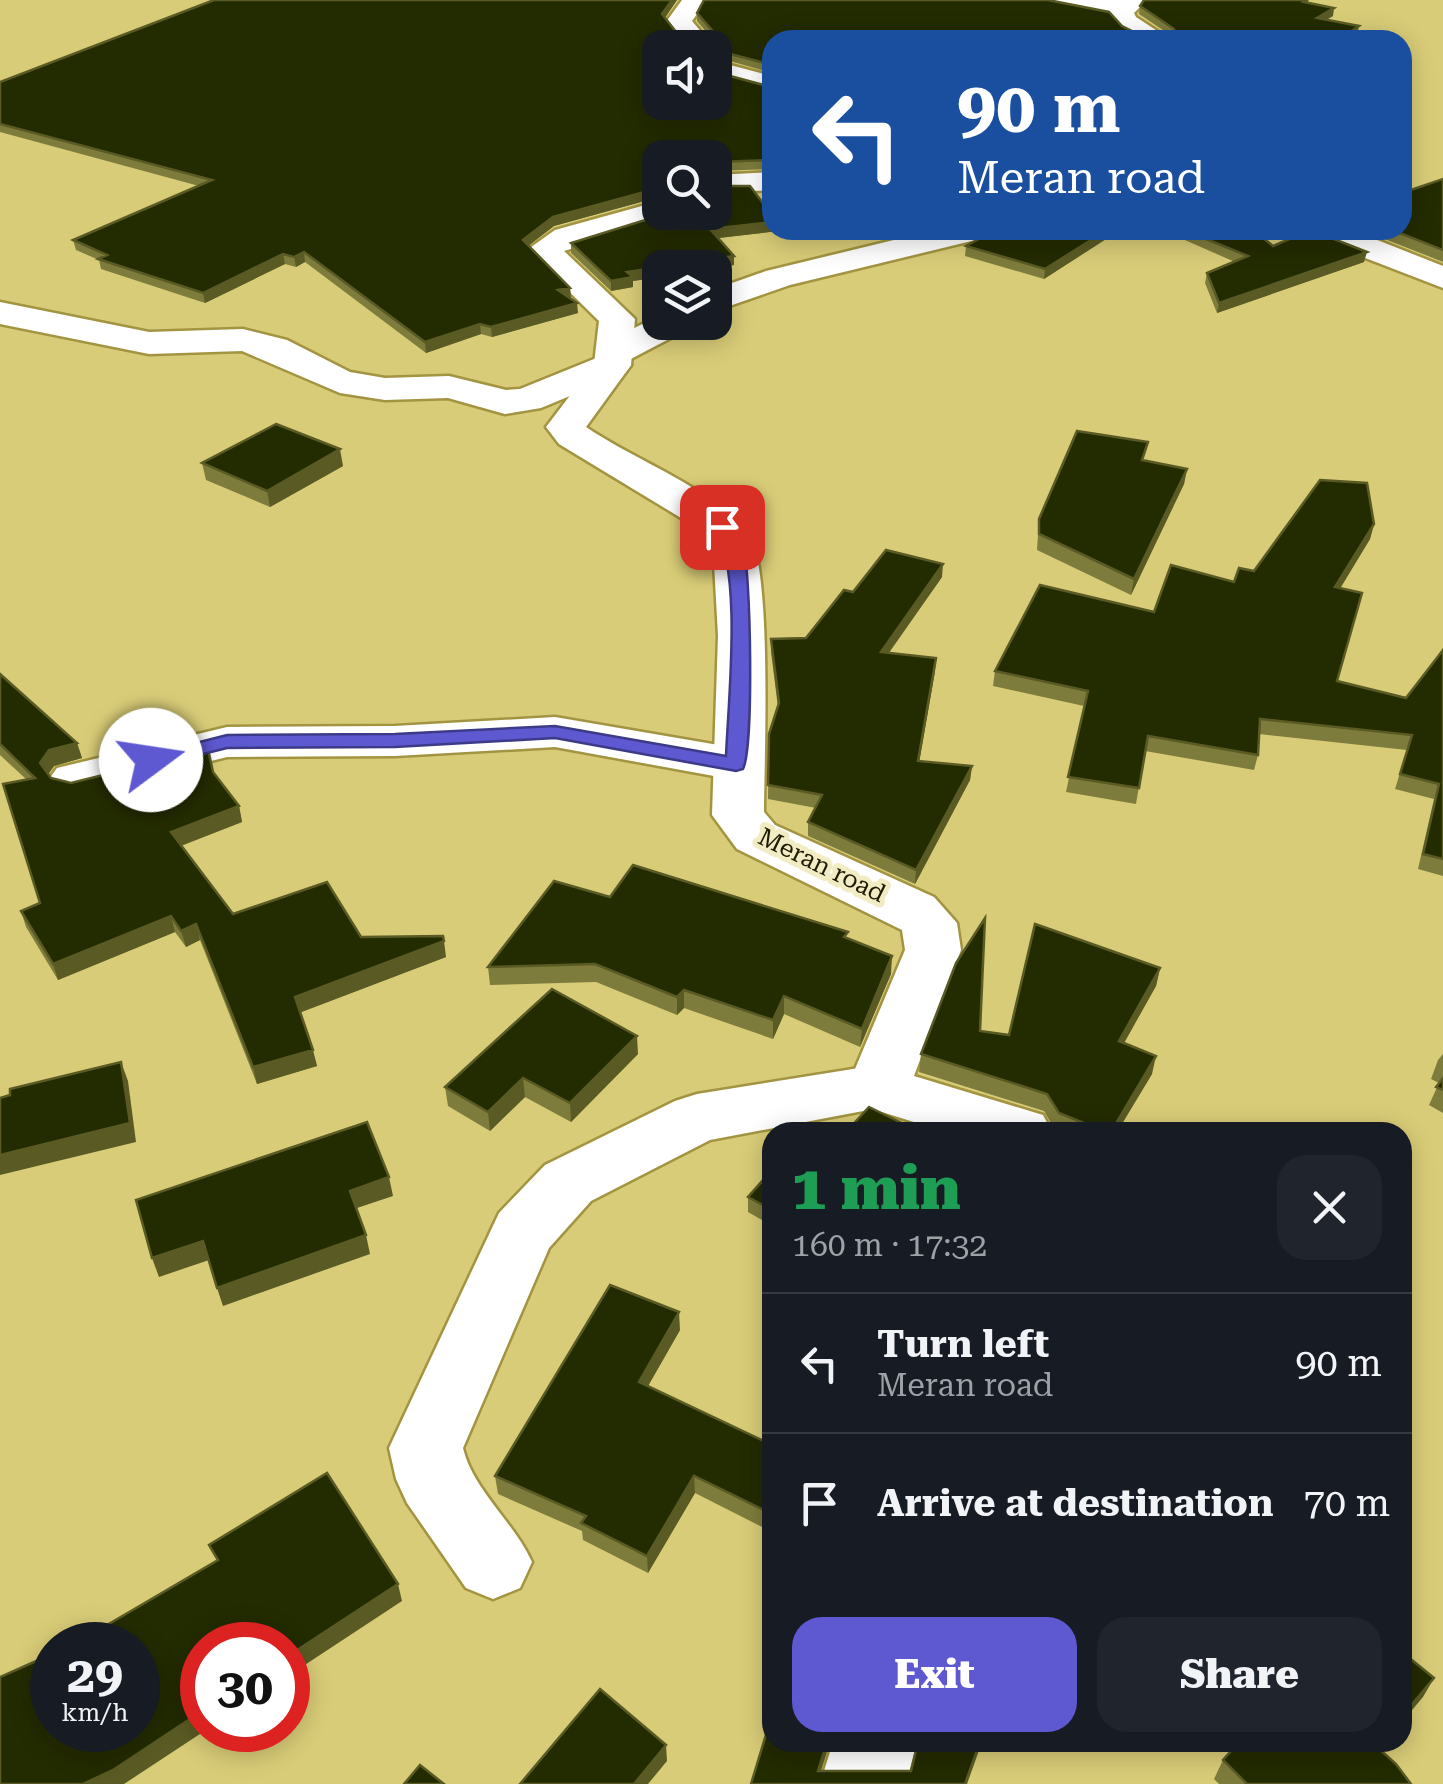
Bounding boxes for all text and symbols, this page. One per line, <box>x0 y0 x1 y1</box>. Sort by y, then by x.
map controls <box>642 30 732 340</box>
button: sound <box>642 30 732 120</box>
text: 90 m <box>957 67 1121 149</box>
icon: left <box>792 70 922 200</box>
button: search <box>642 140 732 230</box>
text: Meran road <box>957 151 1205 204</box>
button: layers <box>642 250 732 340</box>
pin <box>680 485 765 570</box>
icon: arrive <box>695 500 750 555</box>
position arrow <box>99 708 203 812</box>
street label: Meran road <box>754 822 890 908</box>
text: 1 min <box>792 1153 961 1224</box>
button: close <box>1277 1155 1382 1260</box>
text: 160 m · 17:32 <box>792 1226 987 1264</box>
text: Turn left <box>877 1322 1049 1366</box>
icon: left <box>792 1336 847 1391</box>
text: 90 m <box>1295 1341 1382 1385</box>
text: Meran road <box>877 1366 1053 1404</box>
icon: arrive <box>792 1476 847 1531</box>
text: Arrive at destination <box>877 1481 1273 1525</box>
text: 70 m <box>1303 1481 1390 1525</box>
button: Exit <box>792 1617 1077 1732</box>
button: Share <box>1097 1617 1382 1732</box>
speed limit sign: 30 <box>180 1622 310 1752</box>
text: 29 <box>67 1646 123 1704</box>
text: km/h <box>62 1698 128 1727</box>

